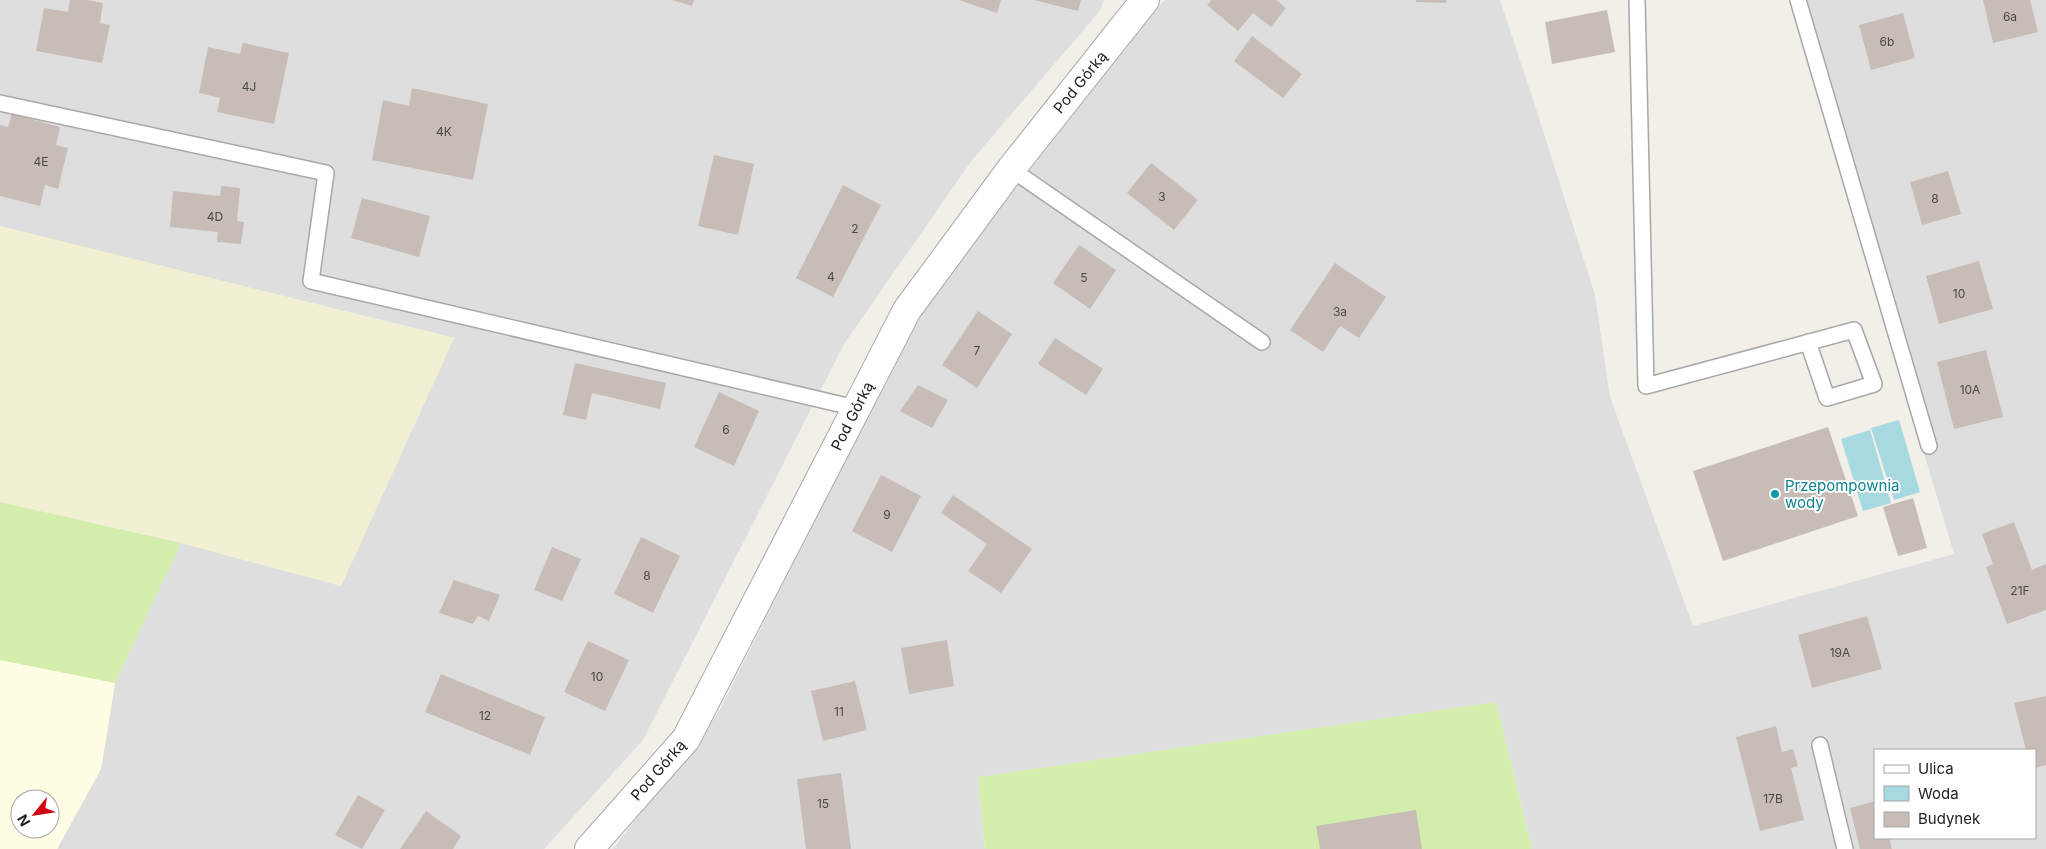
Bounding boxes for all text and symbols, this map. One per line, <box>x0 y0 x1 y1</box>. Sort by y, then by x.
house number: 6a <box>2003 9 2017 24</box>
house number: 6b <box>1880 34 1894 49</box>
street label: Pod Górką <box>1049 47 1111 117</box>
house number: 4J <box>242 79 256 94</box>
house number: 4K <box>436 124 452 139</box>
house number: 4E <box>34 154 48 169</box>
house number: 3 <box>1158 189 1166 204</box>
house number: 8 <box>1931 191 1939 206</box>
house number: 4D <box>207 209 223 224</box>
house number: 2 <box>851 221 859 236</box>
house number: 4 <box>827 269 835 284</box>
house number: 5 <box>1080 270 1088 285</box>
house number: 10 <box>1953 286 1965 301</box>
house number: 3a <box>1333 304 1347 319</box>
house number: 7 <box>974 343 981 358</box>
street label: Pod Górką <box>827 378 877 454</box>
house number: 10A <box>1960 382 1980 397</box>
house number: 6 <box>722 422 730 437</box>
place label: Przepompownia wody <box>1785 476 1899 512</box>
marker: Przepompownia wody <box>1769 488 1781 500</box>
house number: 9 <box>883 507 891 522</box>
house number: 8 <box>643 568 651 583</box>
house number: 21F <box>2010 583 2030 598</box>
house number: 19A <box>1830 645 1850 660</box>
house number: 10 <box>591 669 603 684</box>
house number: 11 <box>834 704 844 719</box>
house number: 12 <box>479 708 491 723</box>
street label: Pod Górką <box>626 736 690 804</box>
legend <box>1874 749 2036 839</box>
text: Ulica <box>1918 759 1954 778</box>
text: Woda <box>1918 784 1959 803</box>
north arrow <box>10 789 60 839</box>
house number: 17B <box>1763 791 1783 806</box>
house number: 15 <box>817 796 829 811</box>
text: Budynek <box>1918 809 1981 828</box>
text: N <box>13 812 33 830</box>

